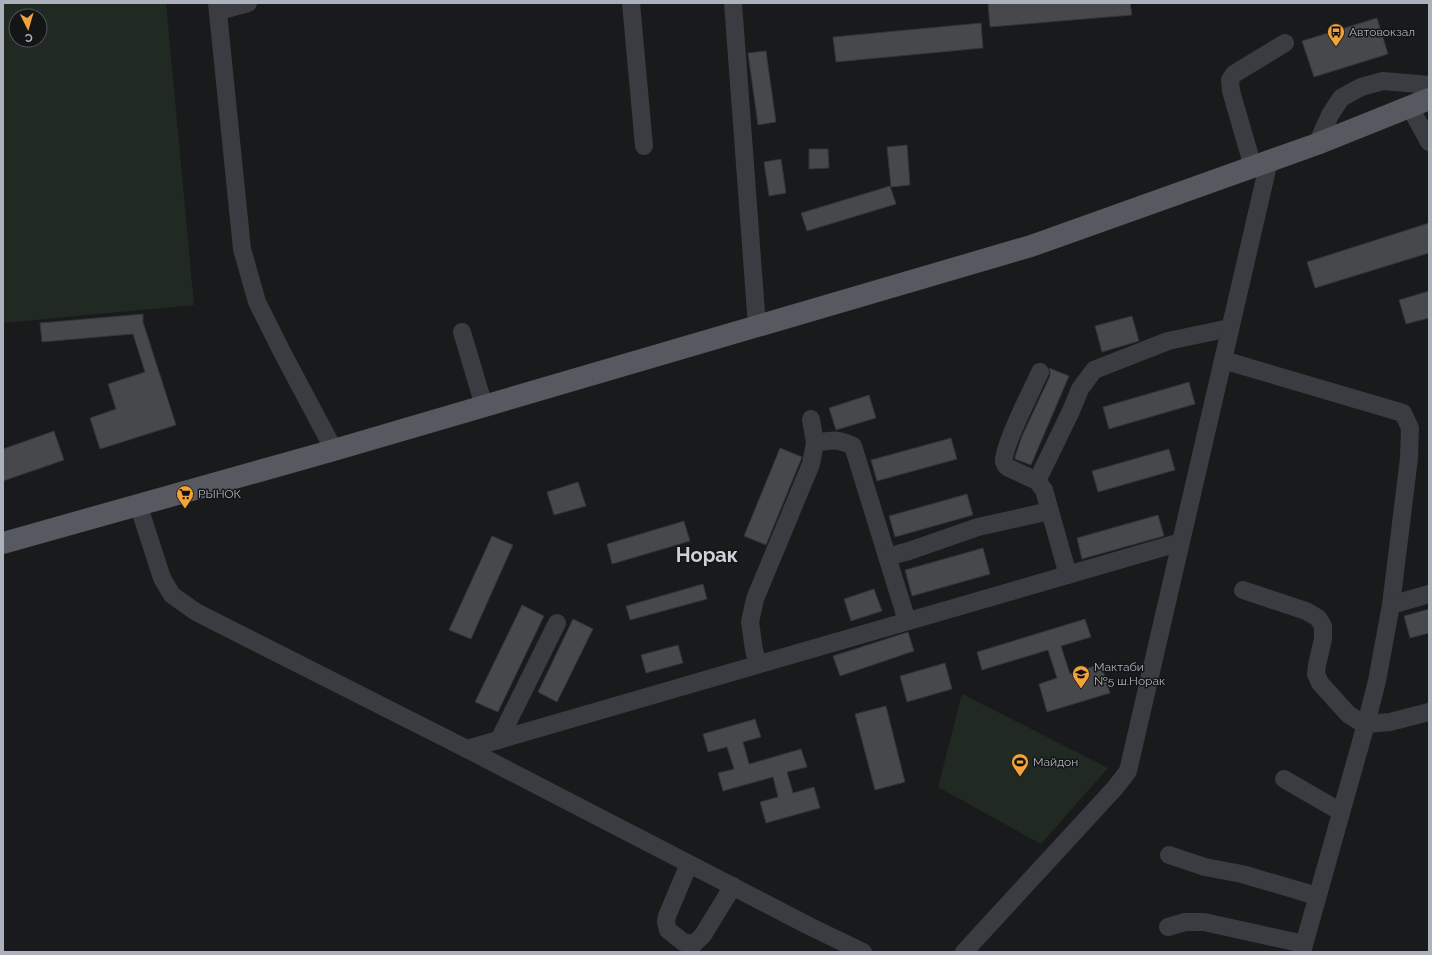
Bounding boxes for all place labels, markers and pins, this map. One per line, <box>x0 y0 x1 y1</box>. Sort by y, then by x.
bus stop icon: Автовокзал <box>1326 22 1346 47</box>
place label: Автовокзал <box>1349 25 1415 39</box>
supermarket icon: РЫНОК <box>175 484 195 509</box>
place label: РЫНОК <box>198 487 242 501</box>
place label: Мактаби №5 ш.Норак <box>1094 660 1165 688</box>
school or university icon: Мактаби №5 ш.Норак <box>1071 664 1091 689</box>
sports icon: Майдон <box>1010 752 1030 777</box>
place label: Майдон <box>1033 755 1078 769</box>

